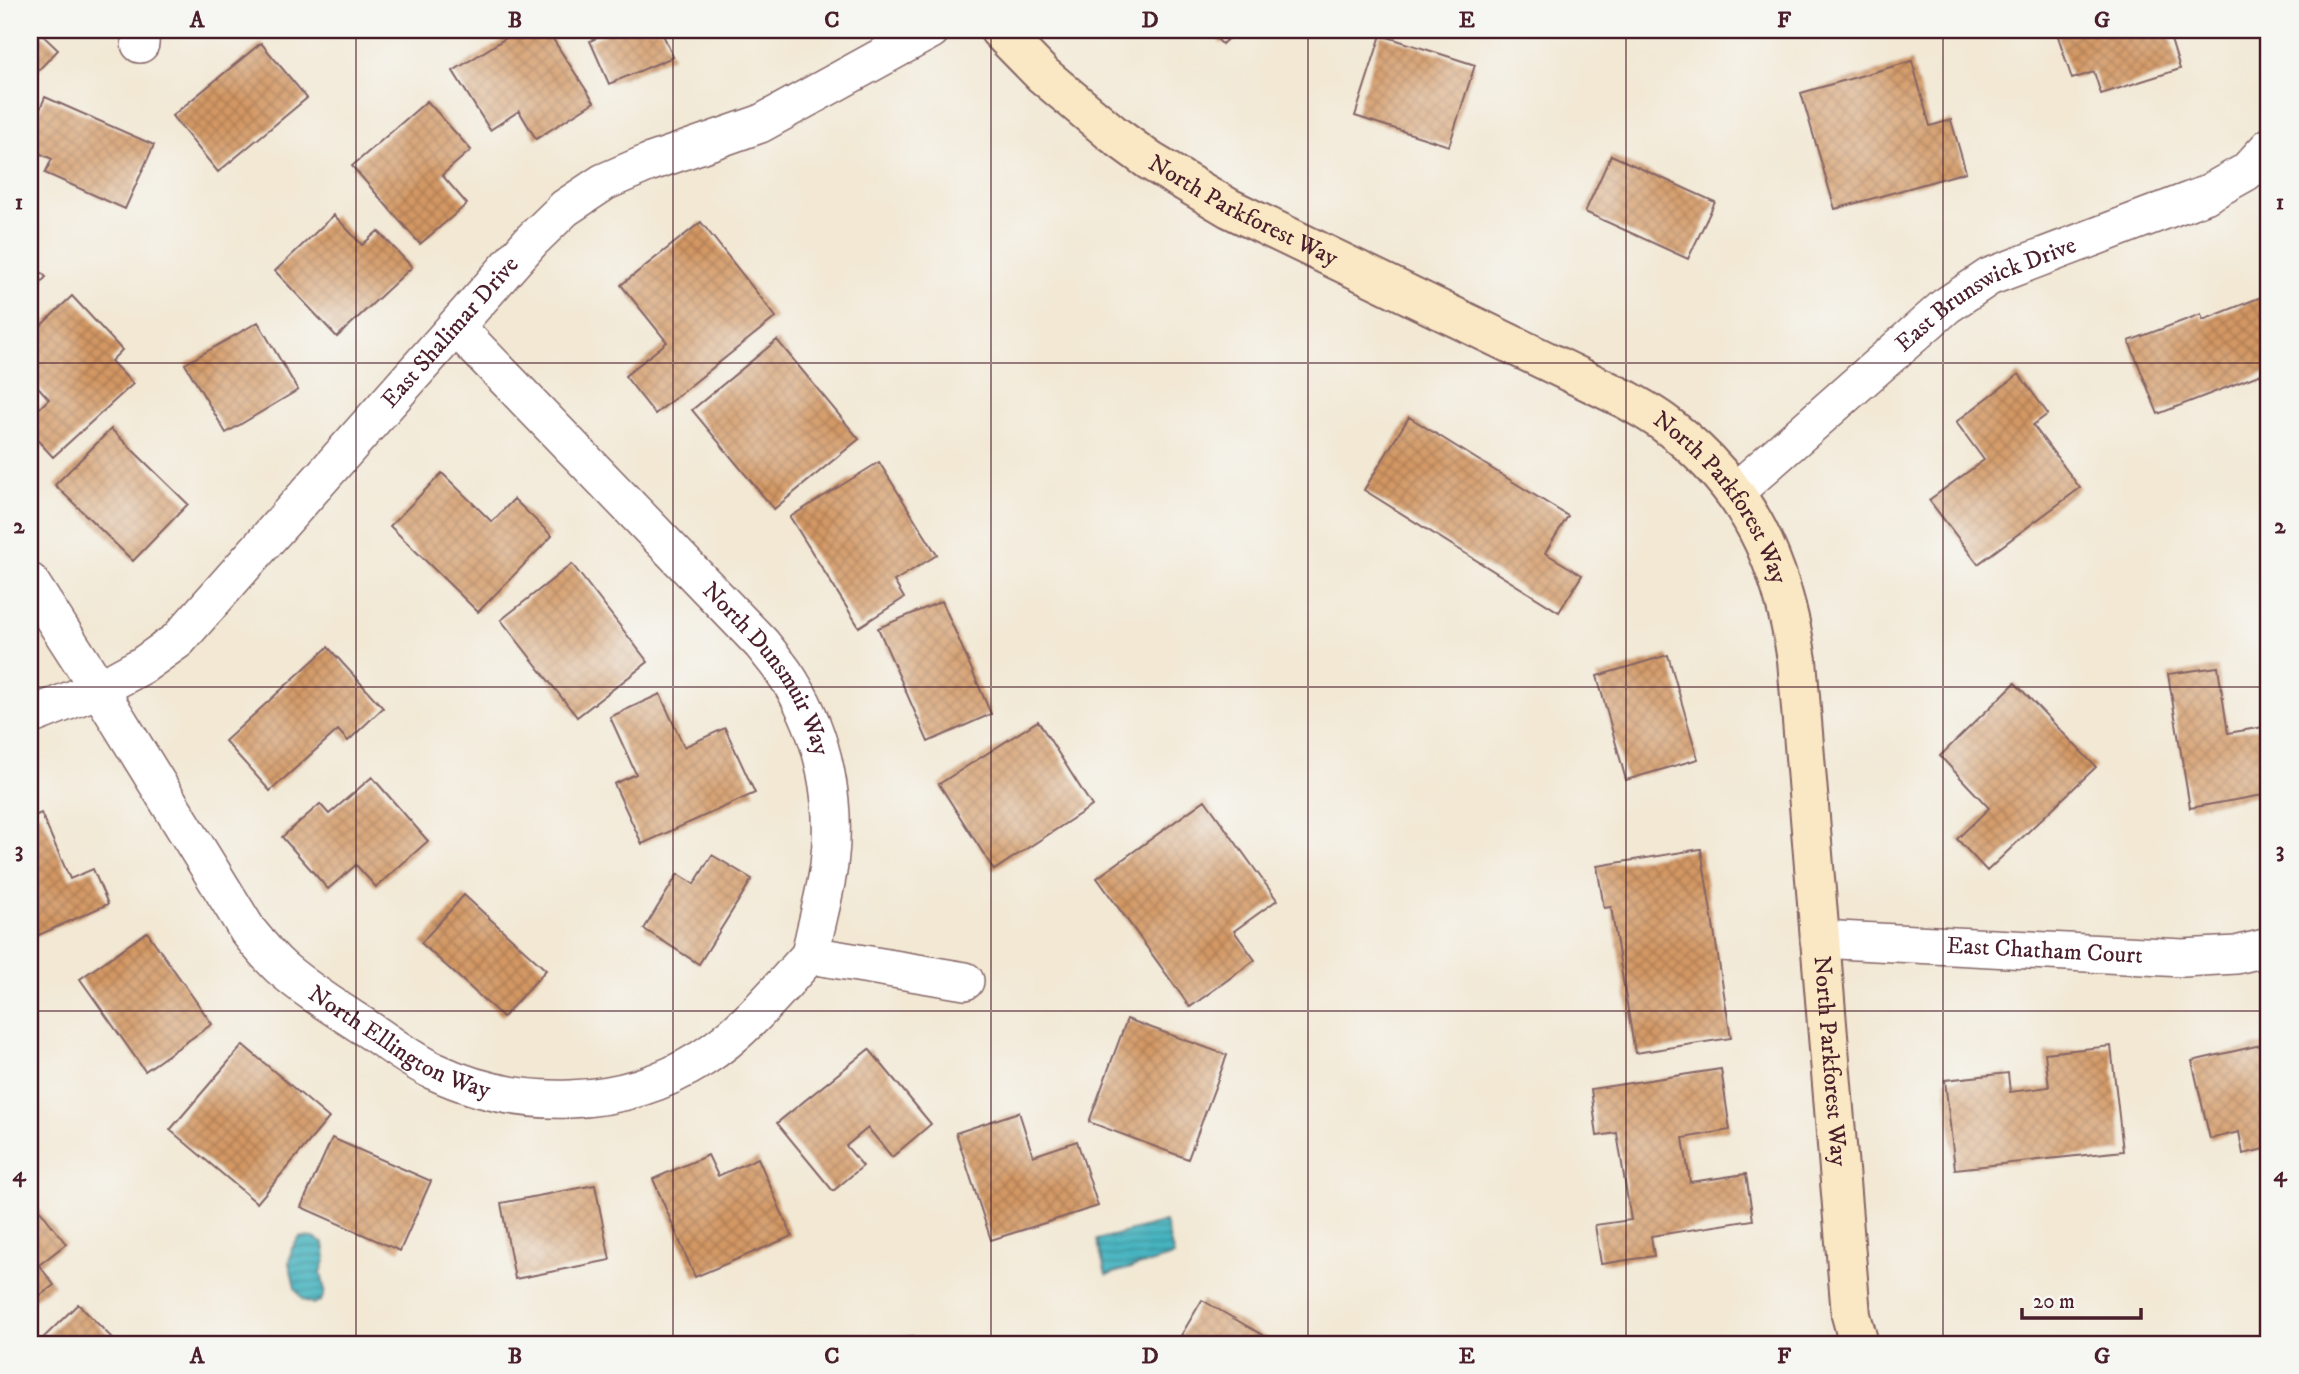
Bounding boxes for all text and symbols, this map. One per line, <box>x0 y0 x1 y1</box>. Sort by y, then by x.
text: A <box>189 6 206 35</box>
text: B <box>508 6 522 35</box>
text: C <box>824 6 840 35</box>
text: D <box>1141 6 1159 35</box>
text: E <box>1459 6 1475 35</box>
text: F <box>1777 6 1792 35</box>
text: G <box>2094 6 2110 35</box>
street label: North Parkforest Way <box>1143 148 1343 274</box>
text: 1 <box>15 188 23 217</box>
text: 1 <box>2276 188 2284 217</box>
street label: East Brunswick Drive <box>1889 230 2081 359</box>
street label: East Shalimar Drive <box>375 250 525 414</box>
street label: North Parkforest Way <box>1647 405 1794 588</box>
text: 2 <box>13 512 25 541</box>
text: 2 <box>2274 512 2286 541</box>
street label: North Dunsmuir Way <box>696 576 836 759</box>
text: 3 <box>15 836 23 865</box>
text: 3 <box>2276 836 2284 865</box>
street label: East Chatham Court <box>1946 931 2144 971</box>
street label: North Parkforest Way <box>1806 955 1854 1168</box>
street label: North Ellington Way <box>302 979 494 1105</box>
text: 4 <box>12 1160 27 1189</box>
text: 4 <box>2273 1160 2288 1189</box>
scale bar <box>2022 1276 2142 1320</box>
text: 20 m <box>2033 1289 2075 1315</box>
text: A <box>189 1342 206 1371</box>
text: B <box>508 1342 522 1371</box>
text: C <box>824 1342 840 1371</box>
text: D <box>1141 1342 1159 1371</box>
text: E <box>1459 1342 1475 1371</box>
text: F <box>1777 1342 1792 1371</box>
text: G <box>2094 1342 2110 1371</box>

